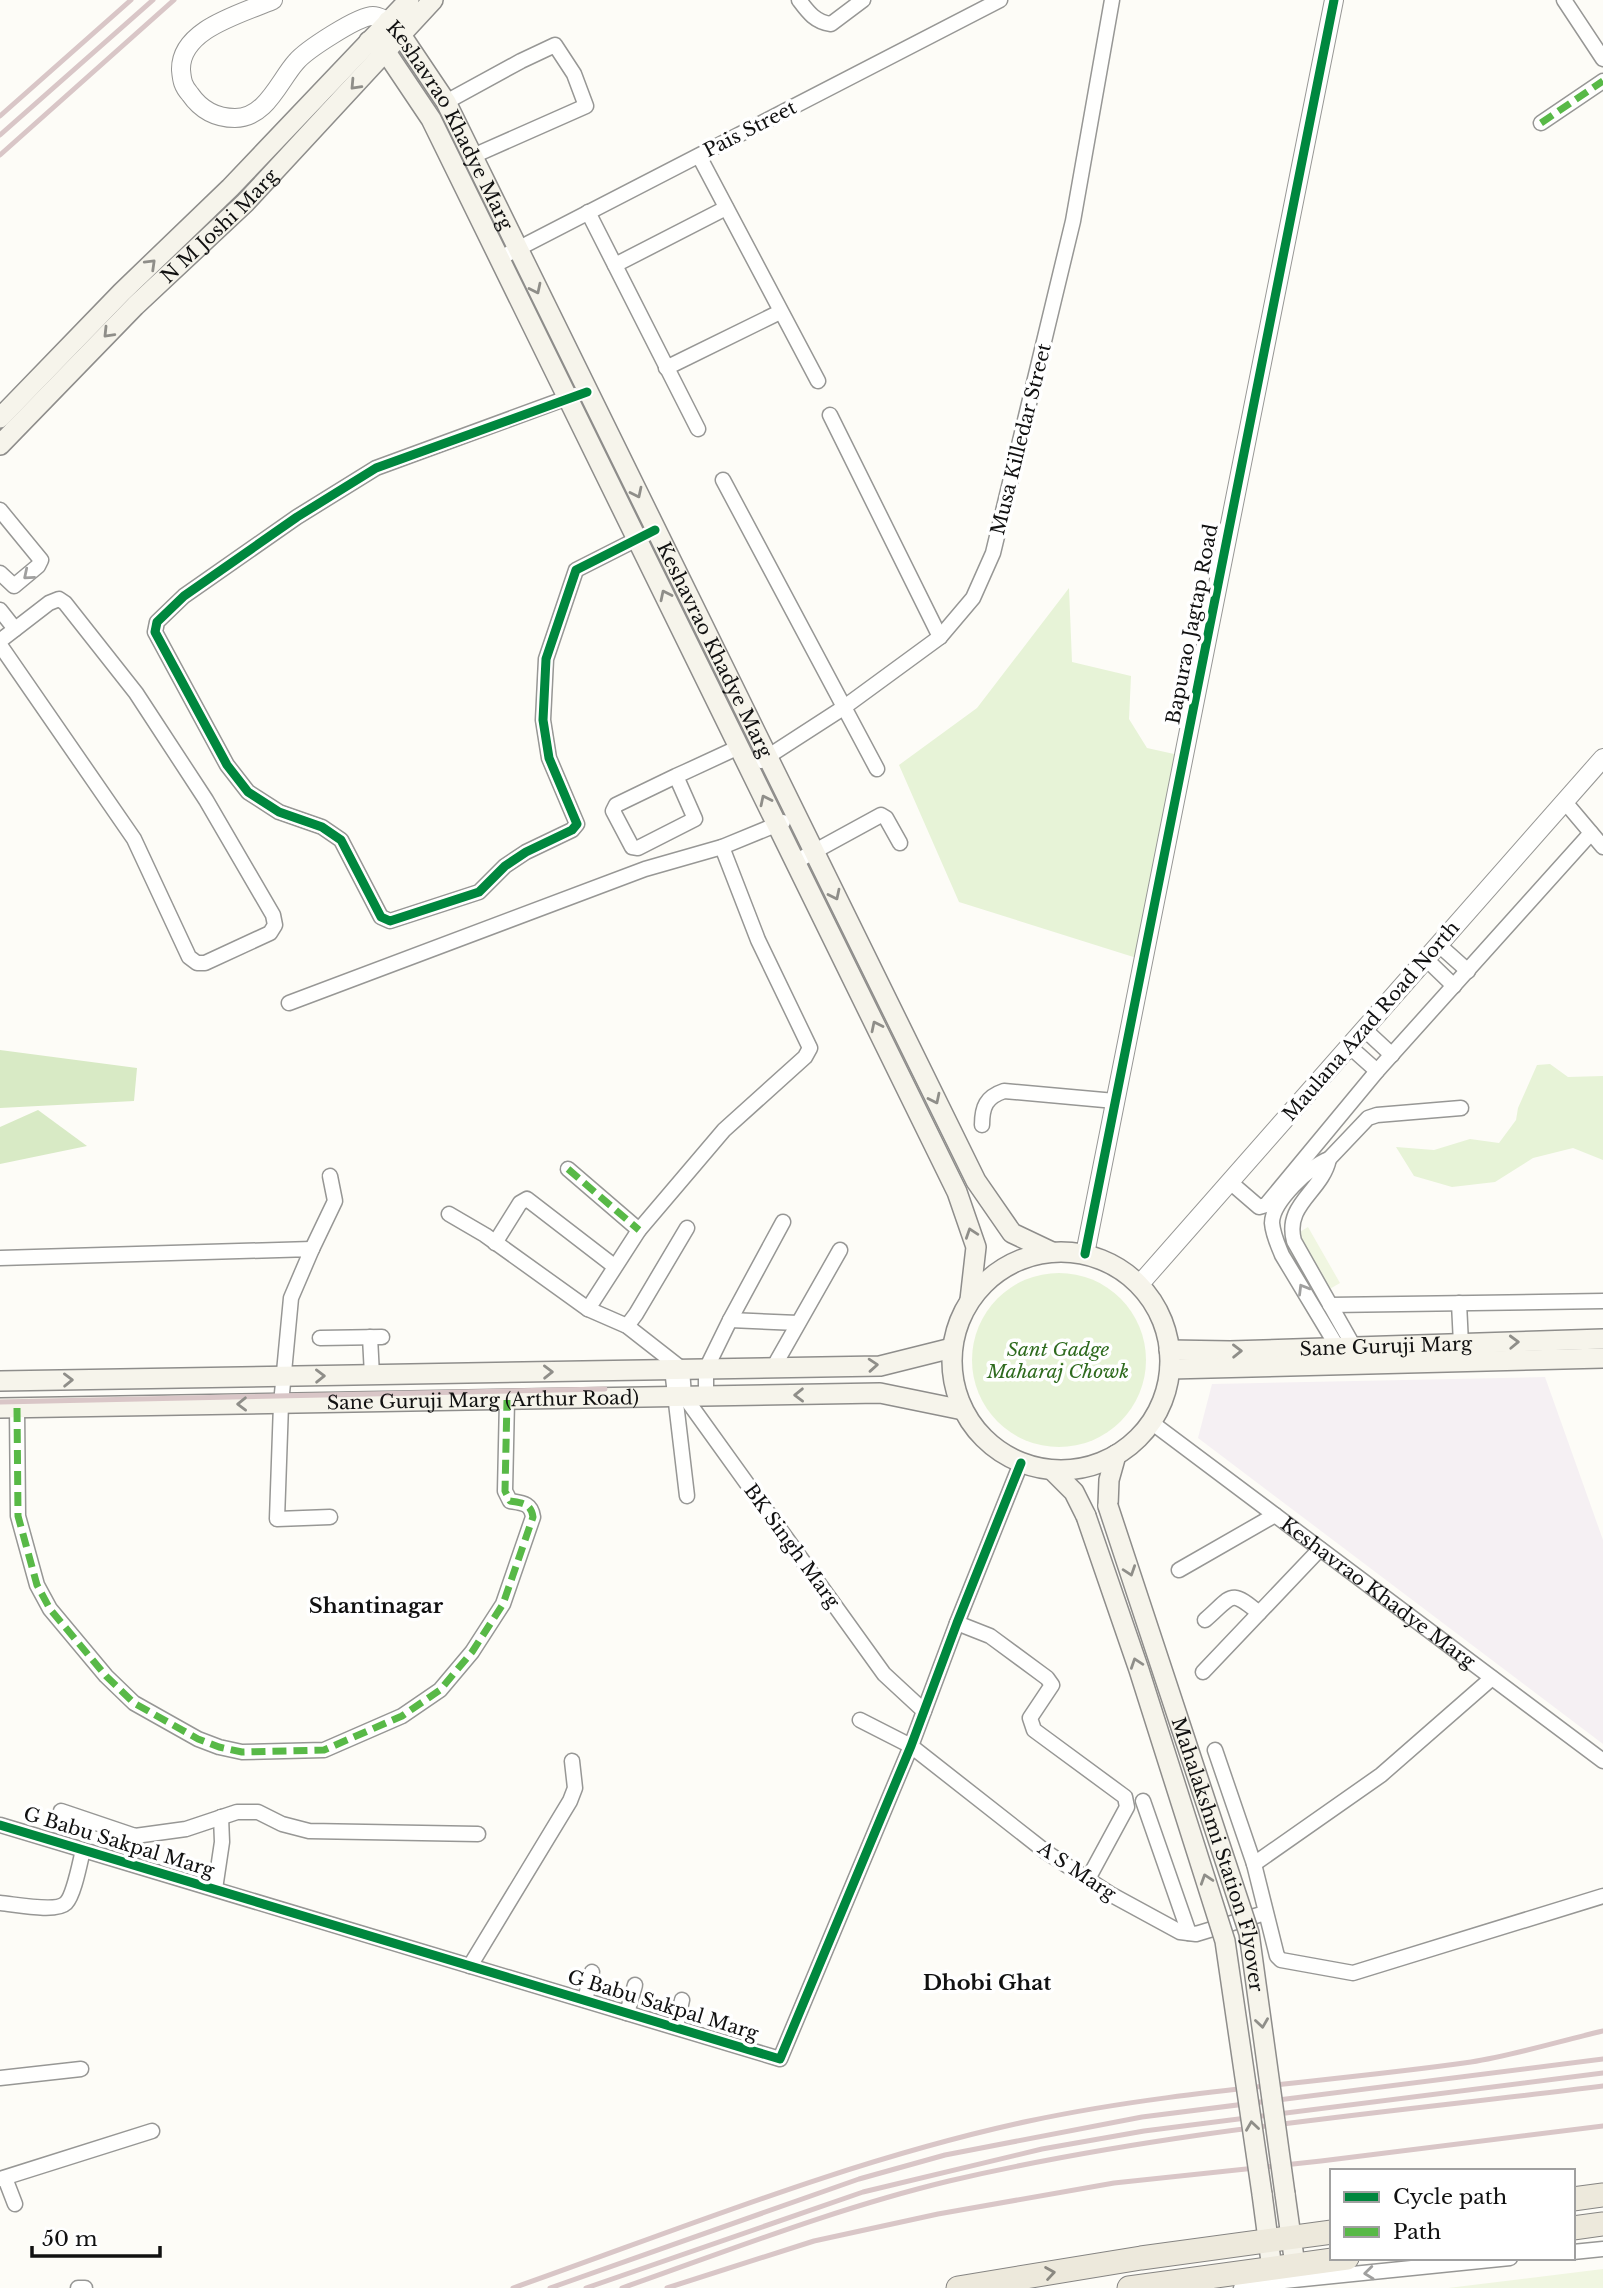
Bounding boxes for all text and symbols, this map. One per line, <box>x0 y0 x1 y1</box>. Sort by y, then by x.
street label: Keshavrao Khadye Marg <box>382 16 519 234</box>
one-way arrow <box>350 77 363 90</box>
street label: Pais Street <box>700 95 801 162</box>
street label: N M Joshi Marg <box>156 164 283 287</box>
one-way arrow <box>143 260 156 273</box>
one-way arrow <box>528 282 542 294</box>
one-way arrow <box>104 325 117 338</box>
street label: Musa Killedar Street <box>986 340 1056 537</box>
one-way arrow <box>628 486 642 498</box>
street label: Bapurao Jagtap Road <box>1161 522 1223 726</box>
street label: Keshavrao Khadye Marg <box>652 538 778 762</box>
one-way arrow <box>23 567 36 579</box>
one-way arrow <box>660 590 674 602</box>
one-way arrow <box>759 795 773 807</box>
one-way arrow <box>826 888 840 900</box>
street label: Maulana Azad Road North <box>1278 916 1464 1126</box>
one-way arrow <box>870 1021 884 1033</box>
one-way arrow <box>927 1092 941 1104</box>
one-way arrow <box>965 1227 979 1239</box>
one-way arrow <box>1298 1284 1311 1297</box>
street label: Sane Guruji Marg <box>1299 1332 1473 1360</box>
one-way arrow <box>1508 1335 1519 1350</box>
park label: Sant Gadge Maharaj Chowk <box>986 1338 1129 1383</box>
one-way arrow <box>1232 1343 1243 1359</box>
one-way arrow <box>868 1358 879 1373</box>
one-way arrow <box>542 1364 553 1379</box>
one-way arrow <box>315 1368 326 1383</box>
one-way arrow <box>63 1372 74 1388</box>
street label: Sane Guruji Marg (Arthur Road) <box>327 1386 639 1414</box>
one-way arrow <box>793 1387 804 1402</box>
one-way arrow <box>237 1396 247 1412</box>
street label: BK Singh Marg <box>739 1480 845 1613</box>
street label: Keshavrao Khadye Marg <box>1276 1512 1480 1673</box>
one-way arrow <box>1122 1564 1136 1576</box>
district label: Shantinagar <box>309 1593 444 1619</box>
one-way arrow <box>1130 1657 1144 1669</box>
street label: Mahalakshmi Station Flyover <box>1167 1714 1268 1993</box>
street label: G Babu Sakpal Marg <box>21 1802 218 1882</box>
street label: A S Marg <box>1033 1836 1121 1906</box>
one-way arrow <box>1200 1874 1214 1886</box>
street label: G Babu Sakpal Marg <box>565 1965 762 2045</box>
district label: Dhobi Ghat <box>923 1970 1051 1996</box>
one-way arrow <box>1254 2017 1269 2029</box>
one-way arrow <box>1245 2120 1260 2132</box>
legend <box>1330 2169 1575 2260</box>
text: Cycle path <box>1393 2184 1507 2210</box>
scale bar <box>32 2214 159 2258</box>
text: Path <box>1393 2219 1441 2245</box>
text: 50 m <box>42 2226 98 2252</box>
one-way arrow <box>1363 2265 1375 2280</box>
one-way arrow <box>1044 2266 1056 2281</box>

